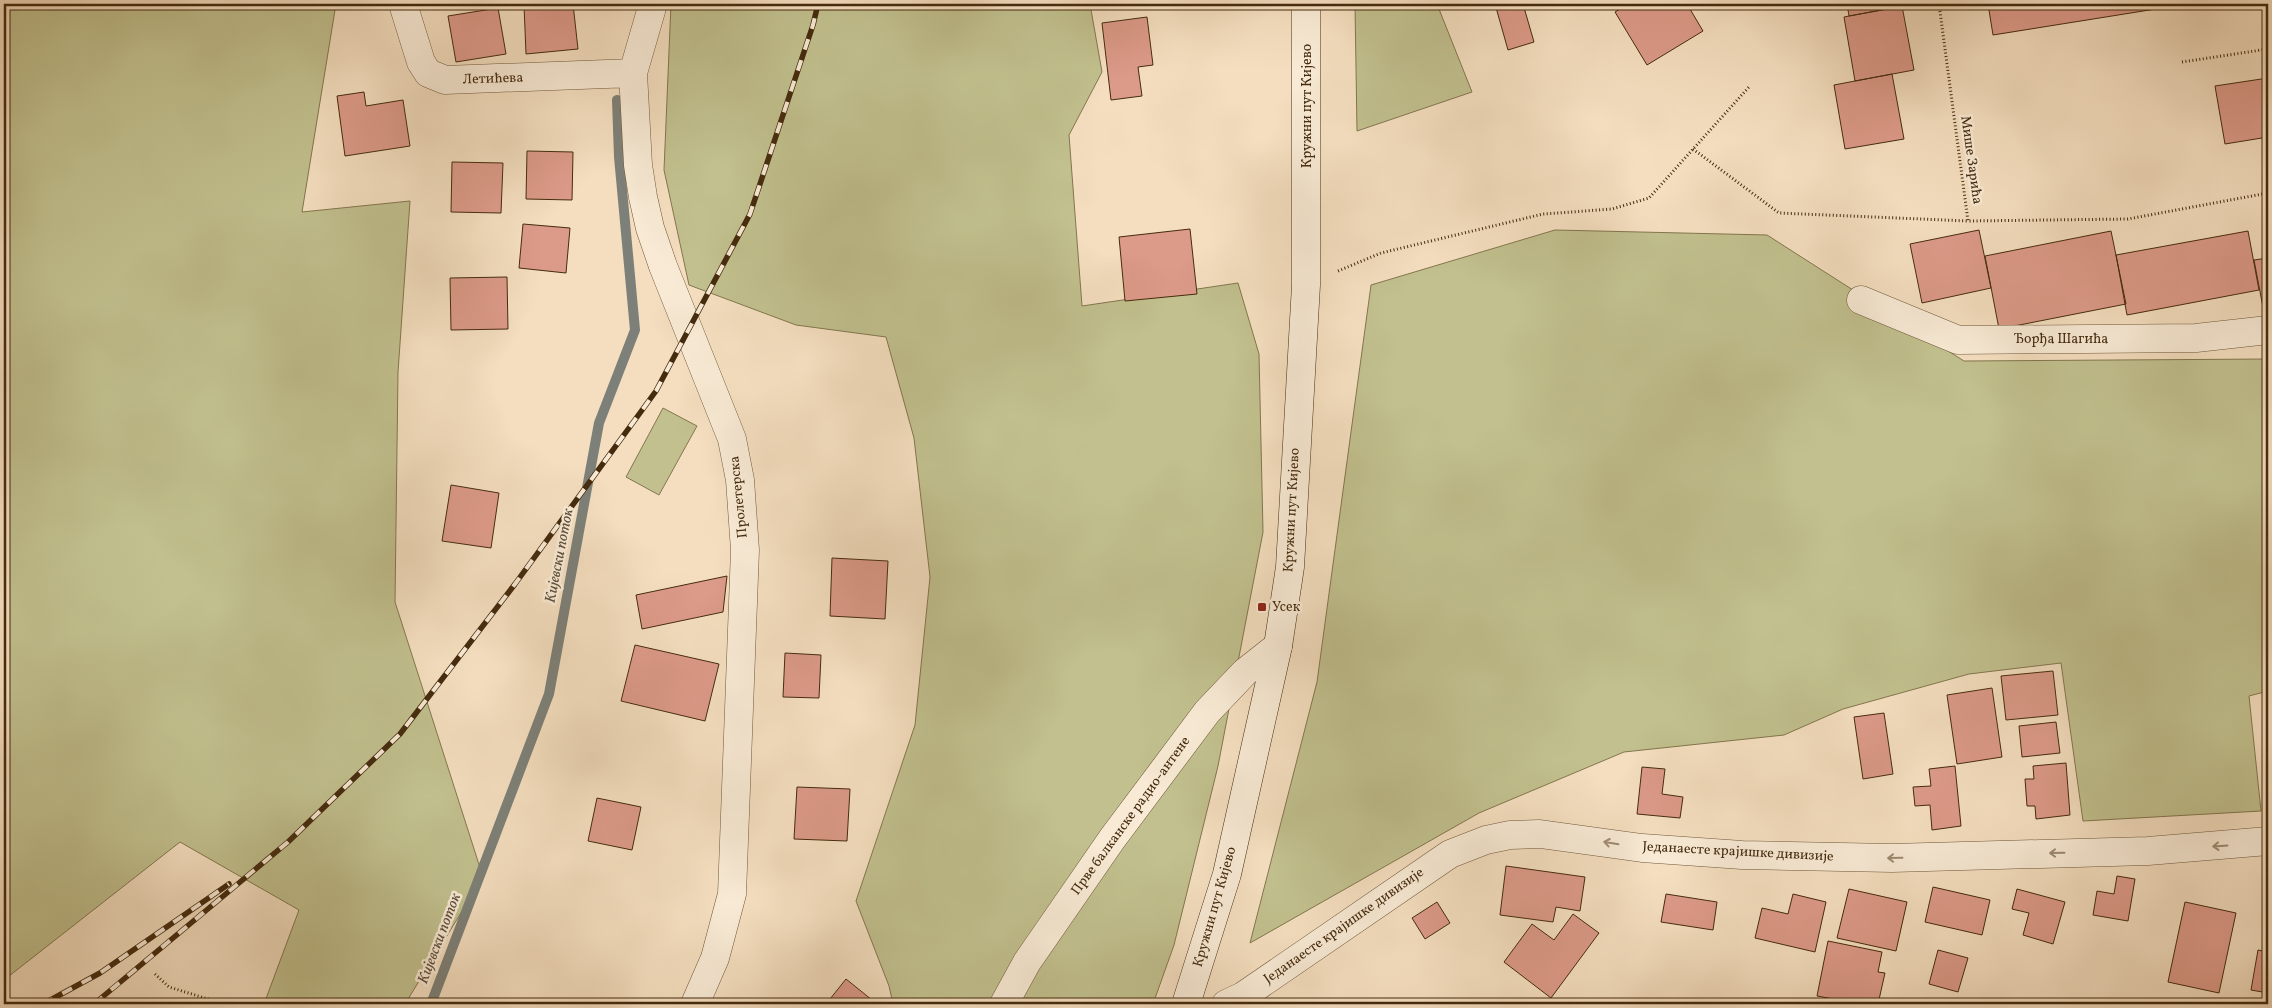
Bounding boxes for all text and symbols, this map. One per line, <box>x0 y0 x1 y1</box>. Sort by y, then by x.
street label: Кружни пут Кијево <box>1298 44 1317 168</box>
street label: Летићева <box>462 68 524 90</box>
street label: Мише Зарића <box>1955 115 1987 205</box>
street label: Ђорђа Шагића <box>2014 330 2108 349</box>
street label: Кружни пут Кијево <box>1279 447 1305 573</box>
street label: Пролетерска <box>725 455 753 539</box>
water label: Кијевски поток <box>541 506 580 605</box>
place label: Усек <box>1272 598 1301 617</box>
marker: Усек <box>1256 601 1268 613</box>
street label: Прве балканске радио-антене <box>1067 733 1195 899</box>
street label: Једанаесте крајишке дивизије <box>1642 837 1835 867</box>
one-way arrow <box>1603 838 1619 848</box>
one-way arrow <box>2212 841 2228 850</box>
street label: Кружни пут Кијево <box>1189 845 1241 969</box>
one-way arrow <box>2050 848 2066 858</box>
one-way arrow <box>1887 853 1903 862</box>
street label: Једанаесте крајишке дивизије <box>1260 863 1428 989</box>
water label: Кијевски поток <box>413 890 467 987</box>

